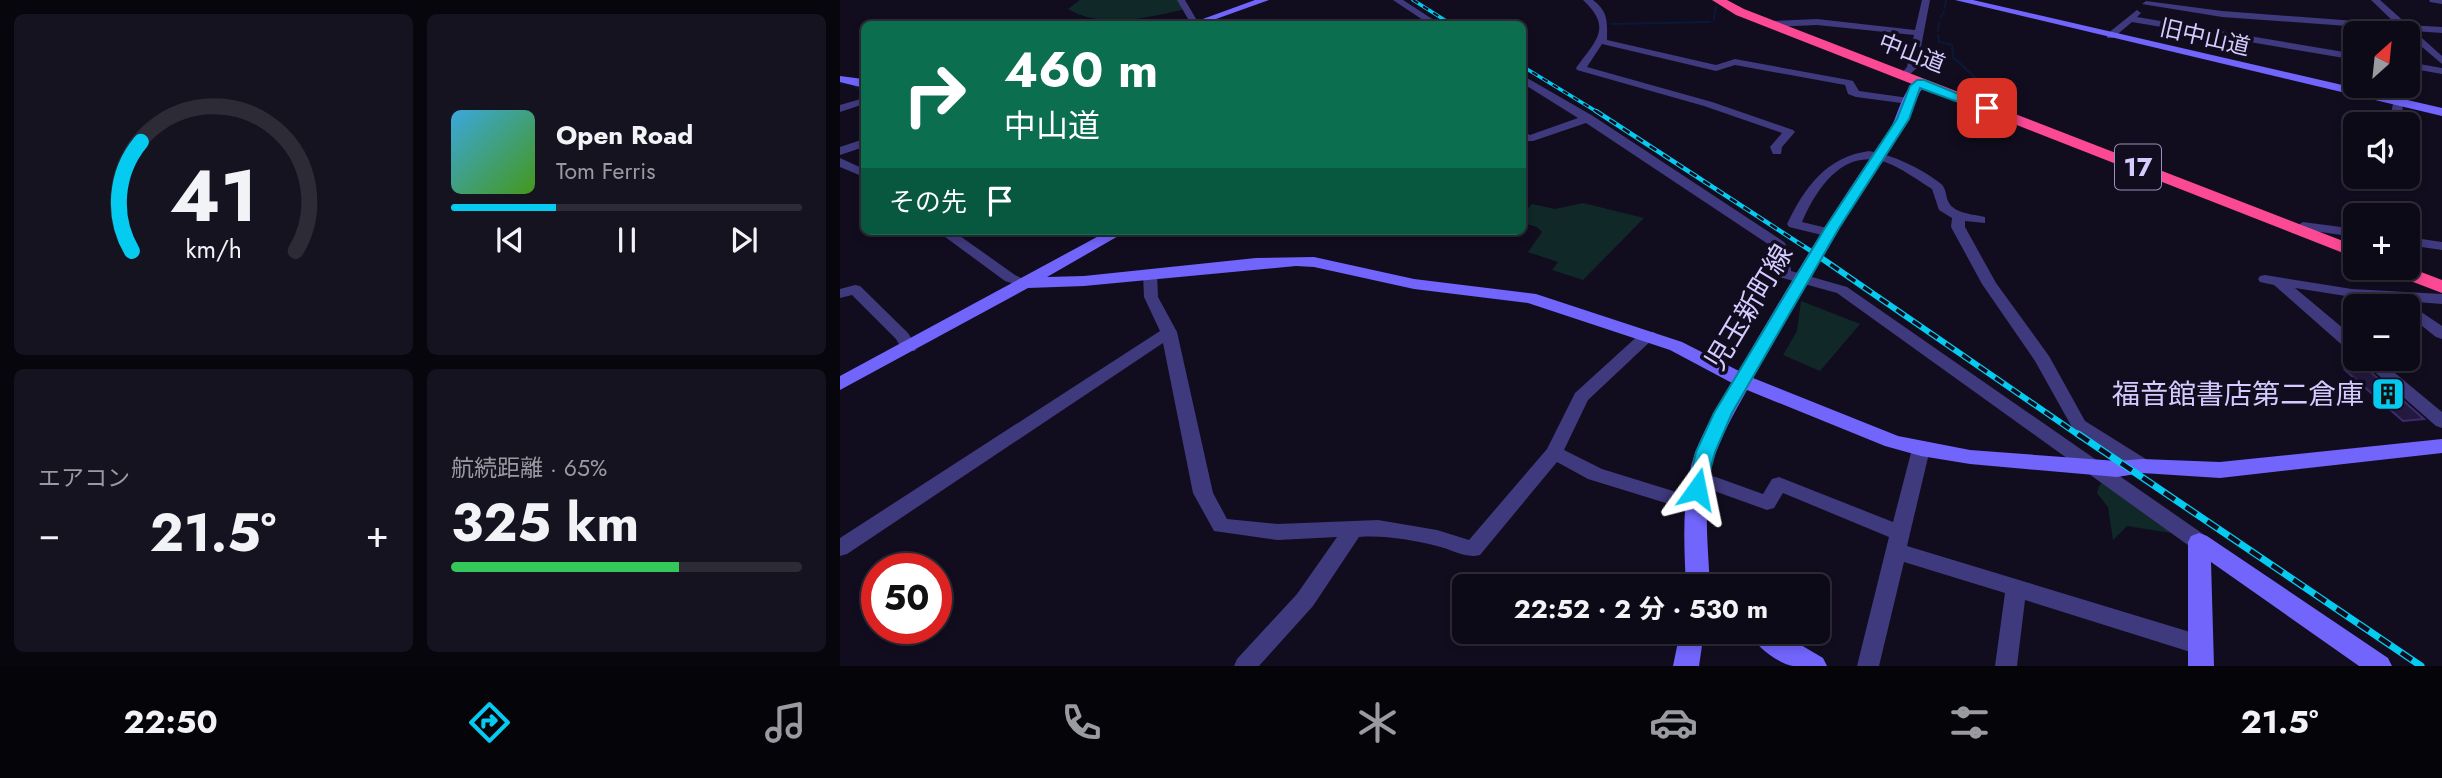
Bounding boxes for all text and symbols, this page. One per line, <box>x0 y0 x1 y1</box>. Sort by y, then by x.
street label: 旧中山道 <box>2156 10 2254 64</box>
north arrow <box>2343 21 2420 98</box>
map controls <box>2343 21 2420 371</box>
street label: 中山道 <box>1874 25 1950 81</box>
text: 460 m <box>1004 35 1158 105</box>
icon: right <box>889 49 980 140</box>
pin <box>1957 78 2017 138</box>
icon: arrive <box>1968 89 2006 127</box>
text: 中山道 <box>1004 103 1100 149</box>
button: sound <box>2343 112 2420 189</box>
text: Open Road <box>556 116 693 154</box>
text: 41 <box>170 143 257 248</box>
road number: 17 <box>2115 144 2161 190</box>
text: Tom Ferris <box>556 154 655 188</box>
icon: arrive <box>981 182 1019 220</box>
text: その先 <box>889 183 967 221</box>
button: + <box>2343 203 2420 280</box>
icon: previous <box>491 221 529 259</box>
icon: pause <box>608 221 646 259</box>
icon: next <box>725 221 763 259</box>
text: km/h <box>185 231 242 267</box>
street label: 児玉新町線 <box>1695 236 1803 378</box>
button: − <box>2343 294 2420 371</box>
place label: 福音館書店第二倉庫 <box>2112 374 2364 415</box>
building icon: 福音館書店第二倉庫 <box>2369 375 2407 413</box>
text: 航続距離 · 65% <box>451 451 607 485</box>
position arrow <box>1660 452 1734 526</box>
text: エアコン <box>38 461 130 495</box>
text: 325 km <box>451 485 639 561</box>
text: 21.5° <box>150 495 276 571</box>
text: − <box>38 506 60 561</box>
text: + <box>366 506 389 561</box>
speed limit sign: 50 <box>861 553 952 644</box>
text: 22:52 · 2 分 · 530 m <box>1514 590 1768 628</box>
icon: directions <box>465 698 514 747</box>
icon: music <box>761 698 810 747</box>
icon: phone <box>1057 698 1106 747</box>
icon: climate <box>1353 698 1402 747</box>
icon: car <box>1649 698 1698 747</box>
icon: filters <box>1945 698 1994 747</box>
text: 22:50 <box>124 699 218 745</box>
text: 21.5° <box>2241 699 2318 745</box>

